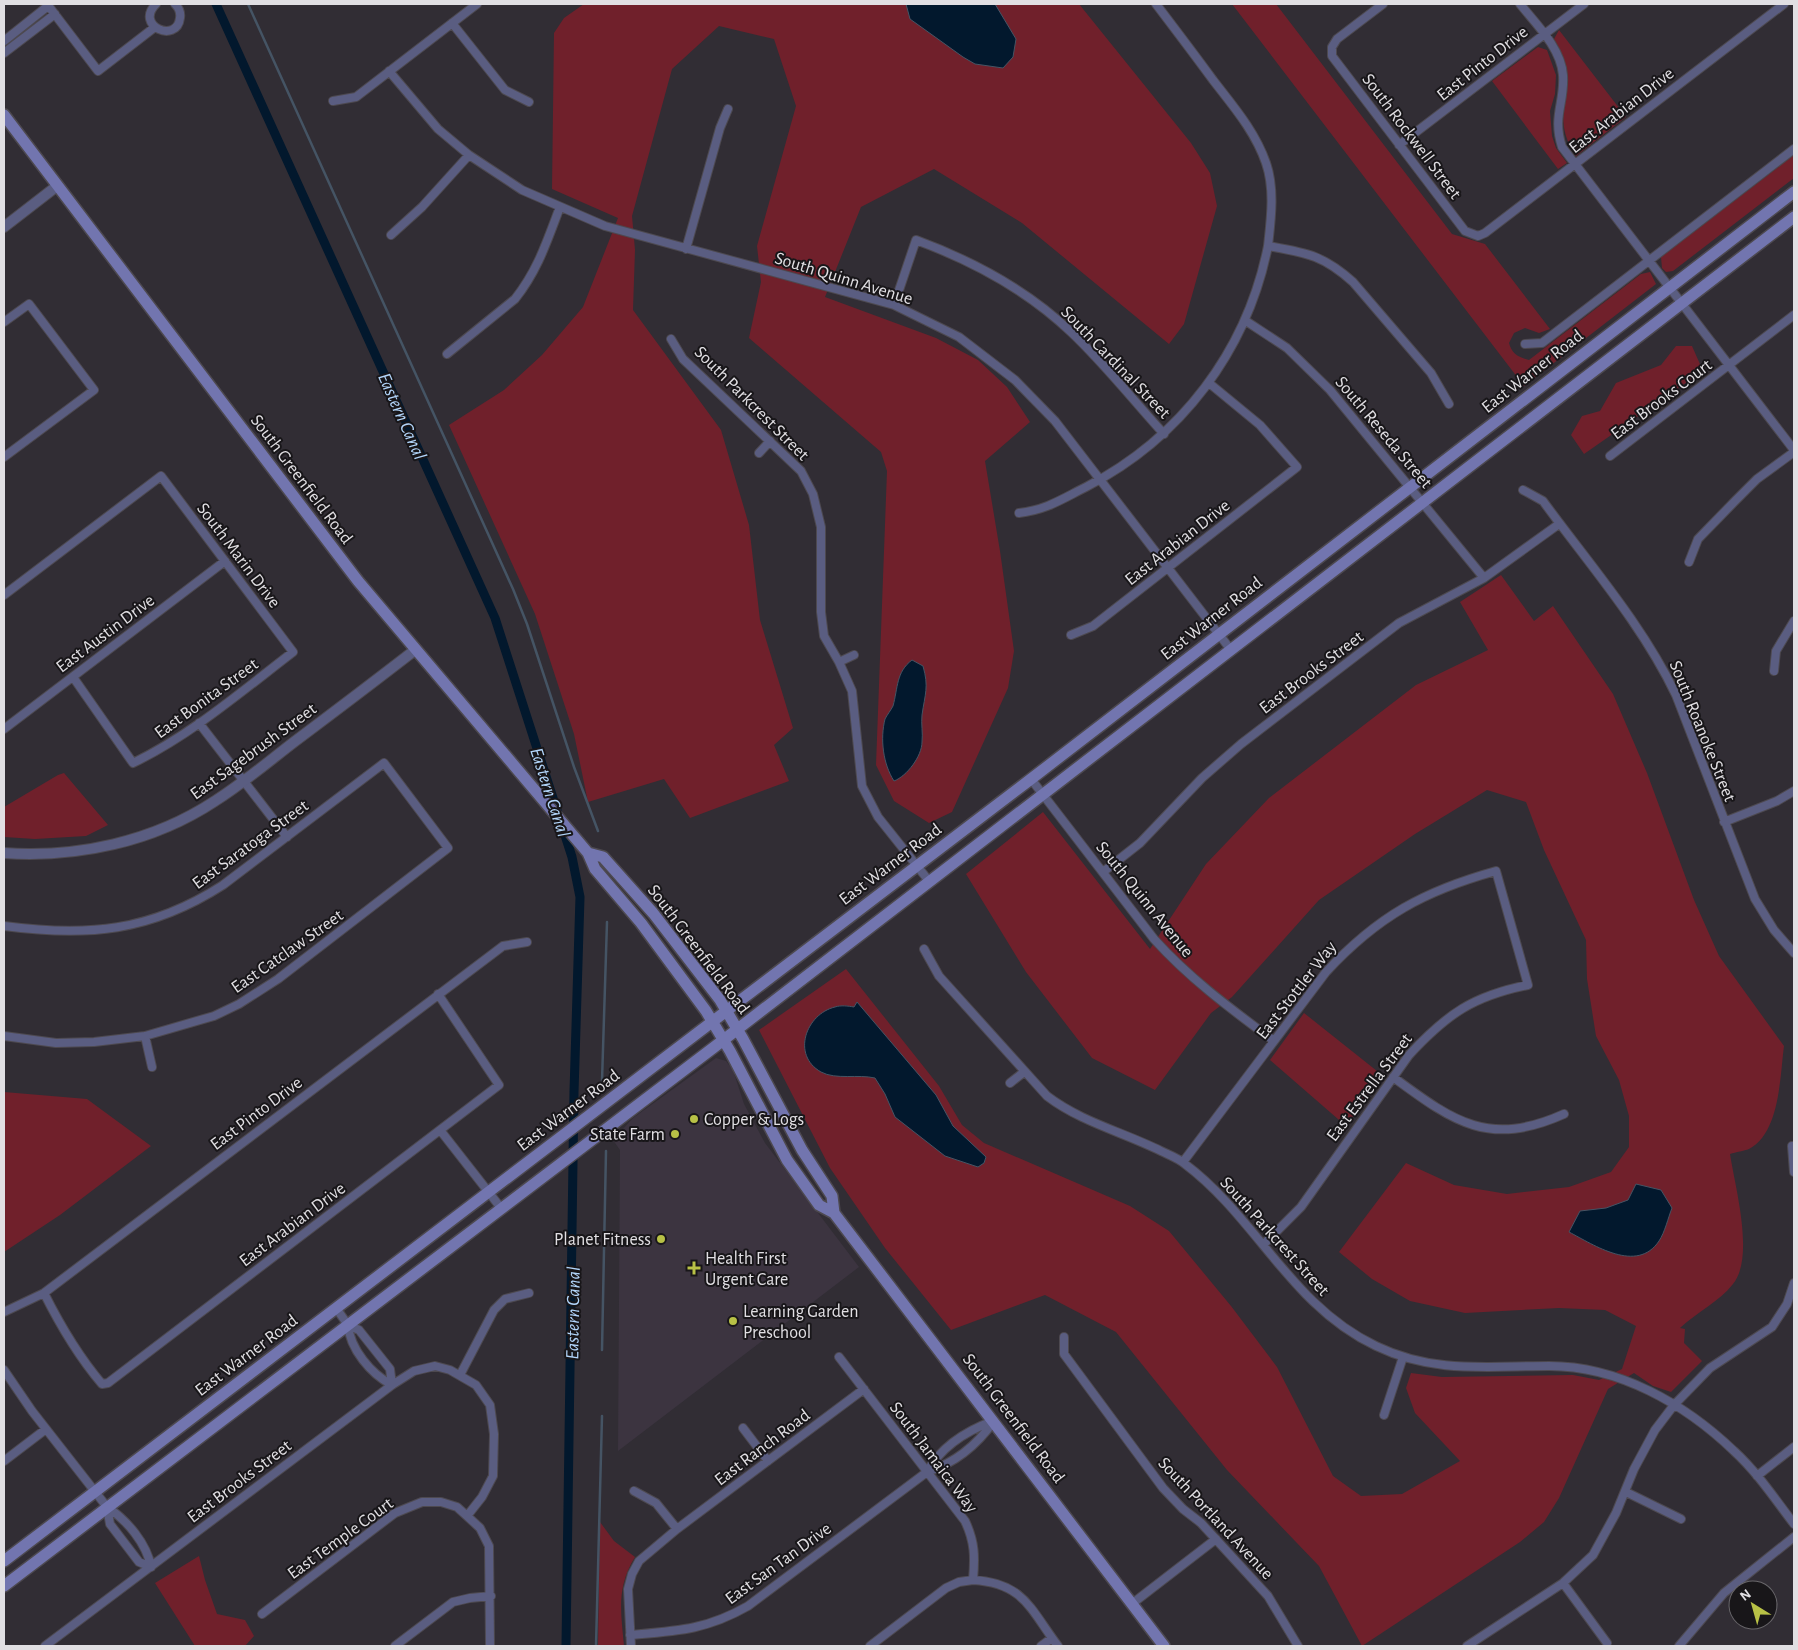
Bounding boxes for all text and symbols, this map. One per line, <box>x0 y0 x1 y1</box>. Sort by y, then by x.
street label: East Pinto Drive <box>1434 23 1531 105</box>
street label: East Arabian Drive <box>1566 64 1677 157</box>
street label: South Rockwell Street <box>1358 71 1464 203</box>
street label: South Quinn Avenue <box>773 249 915 308</box>
street label: South Cardinal Street <box>1057 303 1174 423</box>
street label: East Warner Road <box>1479 327 1587 417</box>
street label: South Parkcrest Street <box>691 343 812 465</box>
street label: East Brooks Court <box>1608 356 1716 443</box>
water label: Eastern Canal <box>374 370 429 463</box>
street label: South Reseda Street <box>1331 373 1435 492</box>
street label: South Greenfield Road <box>247 411 356 548</box>
street label: East Arabian Drive <box>1122 496 1233 589</box>
street label: South Marin Drive <box>193 500 283 611</box>
street label: East Warner Road <box>1158 574 1266 664</box>
street label: East Austin Drive <box>53 591 158 676</box>
street label: East Brooks Street <box>1256 628 1367 718</box>
street label: East Bonita Street <box>151 655 262 742</box>
street label: South Roanoke Street <box>1666 658 1739 805</box>
street label: East Sagebrush Street <box>187 700 320 803</box>
water label: Eastern Canal <box>526 745 573 840</box>
street label: East Saratoga Street <box>189 797 312 893</box>
street label: East Warner Road <box>836 821 945 909</box>
street label: South Quinn Avenue <box>1092 838 1196 961</box>
street label: South Greenfield Road <box>644 881 753 1018</box>
street label: East Catclaw Street <box>228 906 347 997</box>
street label: East Stottler Way <box>1253 938 1341 1043</box>
street label: East Estrella Street <box>1324 1030 1416 1145</box>
street label: East Warner Road <box>514 1067 623 1155</box>
street label: East Pinto Drive <box>207 1074 306 1154</box>
place label: Copper & Logs <box>704 1111 804 1129</box>
marker: Copper & Logs <box>688 1113 700 1125</box>
place label: State Farm <box>590 1126 665 1144</box>
marker: State Farm <box>669 1128 681 1140</box>
street label: South Parkcrest Street <box>1216 1174 1333 1300</box>
street label: East Arabian Drive <box>236 1179 349 1270</box>
place label: Planet Fitness <box>554 1231 651 1249</box>
marker: Planet Fitness <box>655 1233 667 1245</box>
place label: Health First Urgent Care <box>705 1250 788 1289</box>
marker: Health First Urgent Care <box>687 1261 701 1275</box>
water label: Eastern Canal <box>563 1266 584 1360</box>
place label: Learning Garden Preschool <box>743 1303 859 1342</box>
street label: East Warner Road <box>192 1312 301 1400</box>
marker: Learning Garden Preschool <box>727 1315 739 1327</box>
street label: South Greenfield Road <box>959 1350 1068 1487</box>
street label: South Jamaica Way <box>886 1399 981 1517</box>
street label: East Ranch Road <box>712 1406 814 1489</box>
street label: East Brooks Street <box>184 1437 295 1527</box>
street label: South Portland Avenue <box>1154 1454 1276 1583</box>
street label: East Temple Court <box>284 1494 397 1583</box>
street label: East San Tan Drive <box>722 1519 835 1608</box>
north arrow <box>1728 1580 1778 1630</box>
text: N <box>1738 1587 1754 1604</box>

